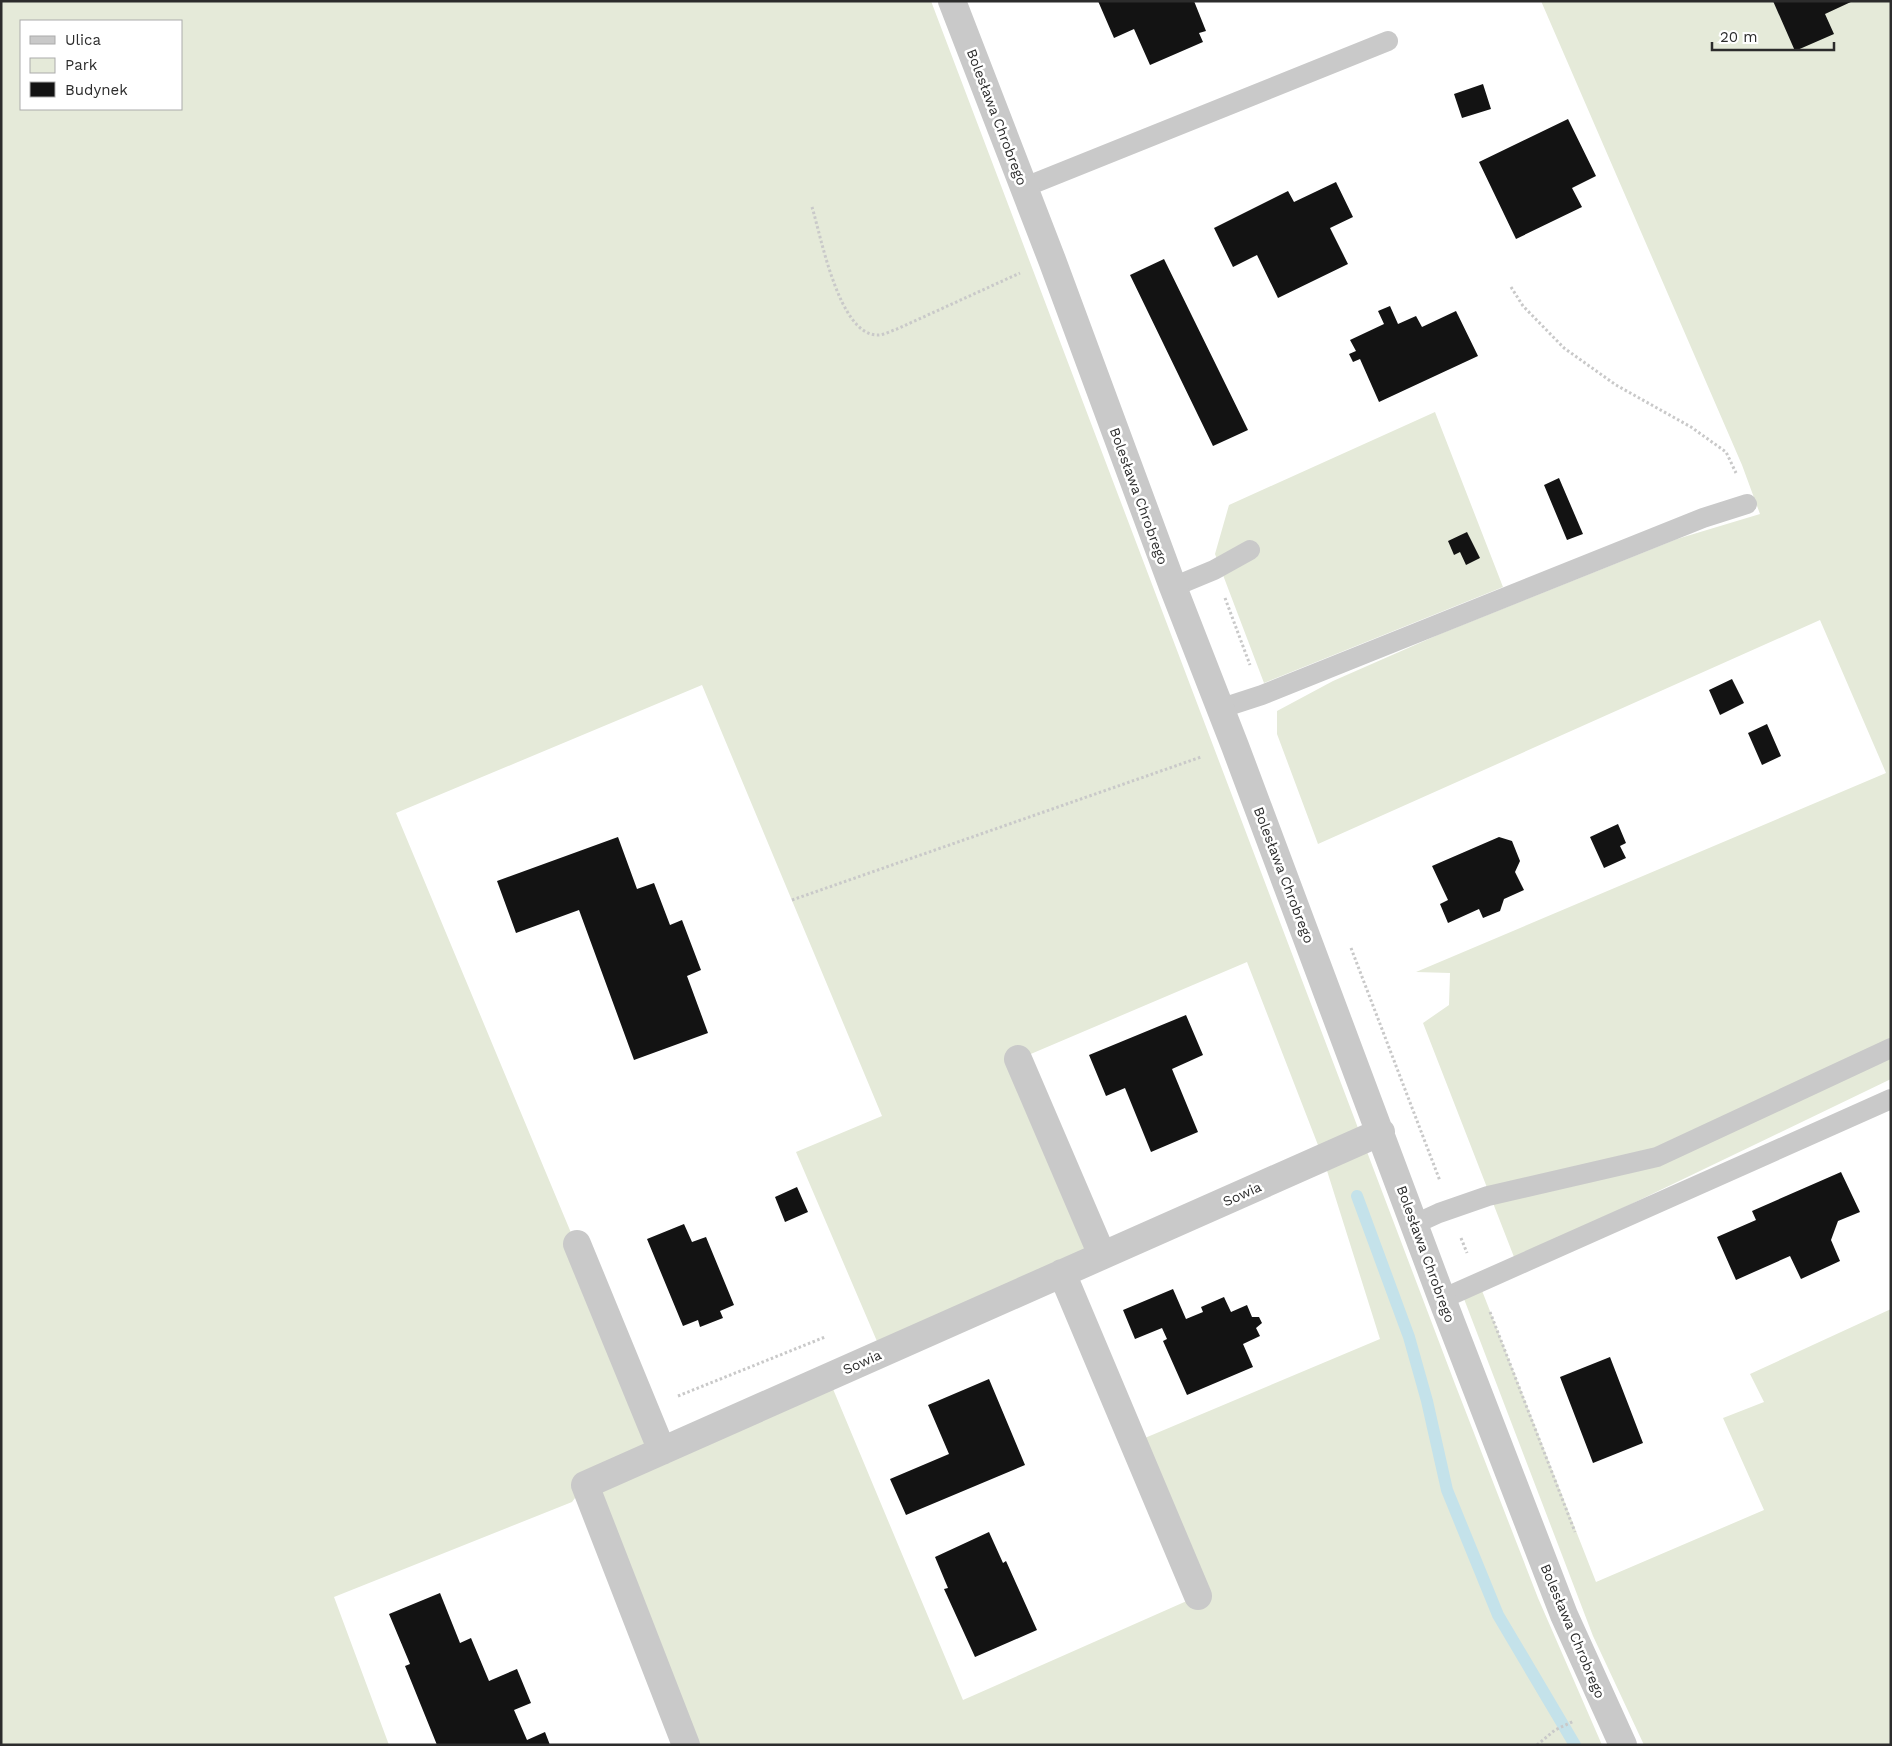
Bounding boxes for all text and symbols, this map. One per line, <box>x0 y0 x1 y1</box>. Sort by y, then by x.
legend <box>20 20 182 110</box>
scale bar <box>1712 20 1834 52</box>
text: 20 m <box>1720 28 1758 46</box>
text: Ulica <box>65 31 102 49</box>
street label: Bolesława Chrobrego <box>964 47 1030 187</box>
text: Park <box>65 56 98 74</box>
text: Budynek <box>65 81 128 99</box>
street label: Bolesława Chrobrego <box>1107 425 1171 567</box>
street label: Bolesława Chrobrego <box>1251 805 1317 945</box>
street label: Sowia <box>1220 1178 1264 1210</box>
street label: Bolesława Chrobrego <box>1394 1183 1458 1325</box>
street label: Sowia <box>840 1346 884 1378</box>
street label: Bolesława Chrobrego <box>1537 1561 1609 1701</box>

